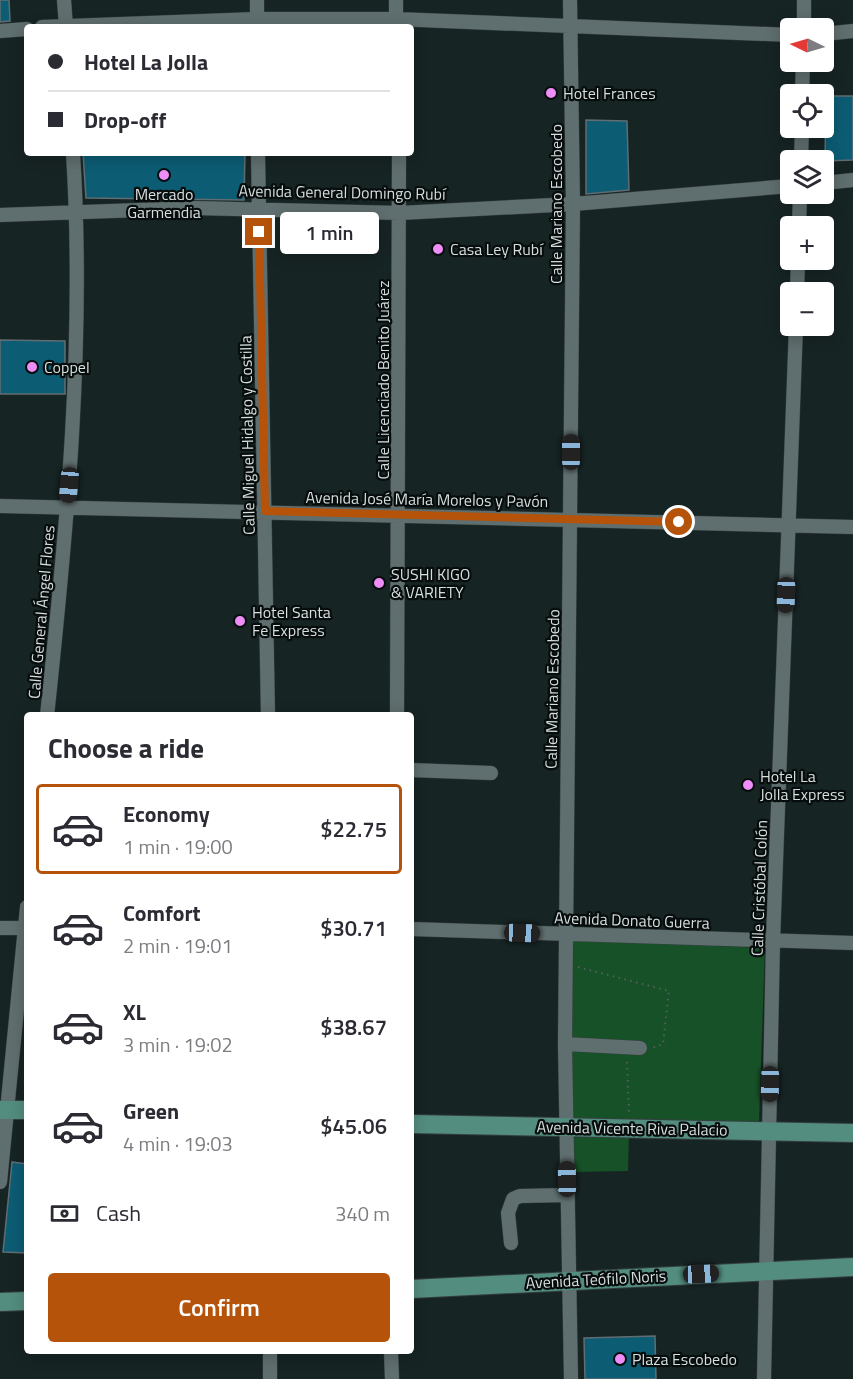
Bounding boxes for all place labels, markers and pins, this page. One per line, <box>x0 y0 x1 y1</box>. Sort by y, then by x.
place label: Hotel Frances <box>563 81 656 105</box>
marker: Hotel Frances <box>544 86 558 100</box>
marker: Mercado Garmendia <box>157 168 171 182</box>
place label: Mercado Garmendia <box>127 182 201 224</box>
place label: Casa Ley Rubí <box>450 237 544 261</box>
marker: Casa Ley Rubí <box>431 242 445 256</box>
place label: Coppel <box>44 355 90 379</box>
marker: Coppel <box>25 360 39 374</box>
place label: SUSHI KIGO & VARIETY <box>391 562 470 604</box>
marker: SUSHI KIGO & VARIETY <box>372 576 386 590</box>
place label: Hotel Santa Fe Express <box>252 600 331 642</box>
marker: Hotel Santa Fe Express <box>233 614 247 628</box>
place label: Hotel La Jolla Express <box>760 764 845 806</box>
marker: Hotel La Jolla Express <box>741 778 755 792</box>
place label: Plaza Escobedo <box>632 1347 737 1371</box>
marker: Plaza Escobedo <box>613 1352 627 1366</box>

